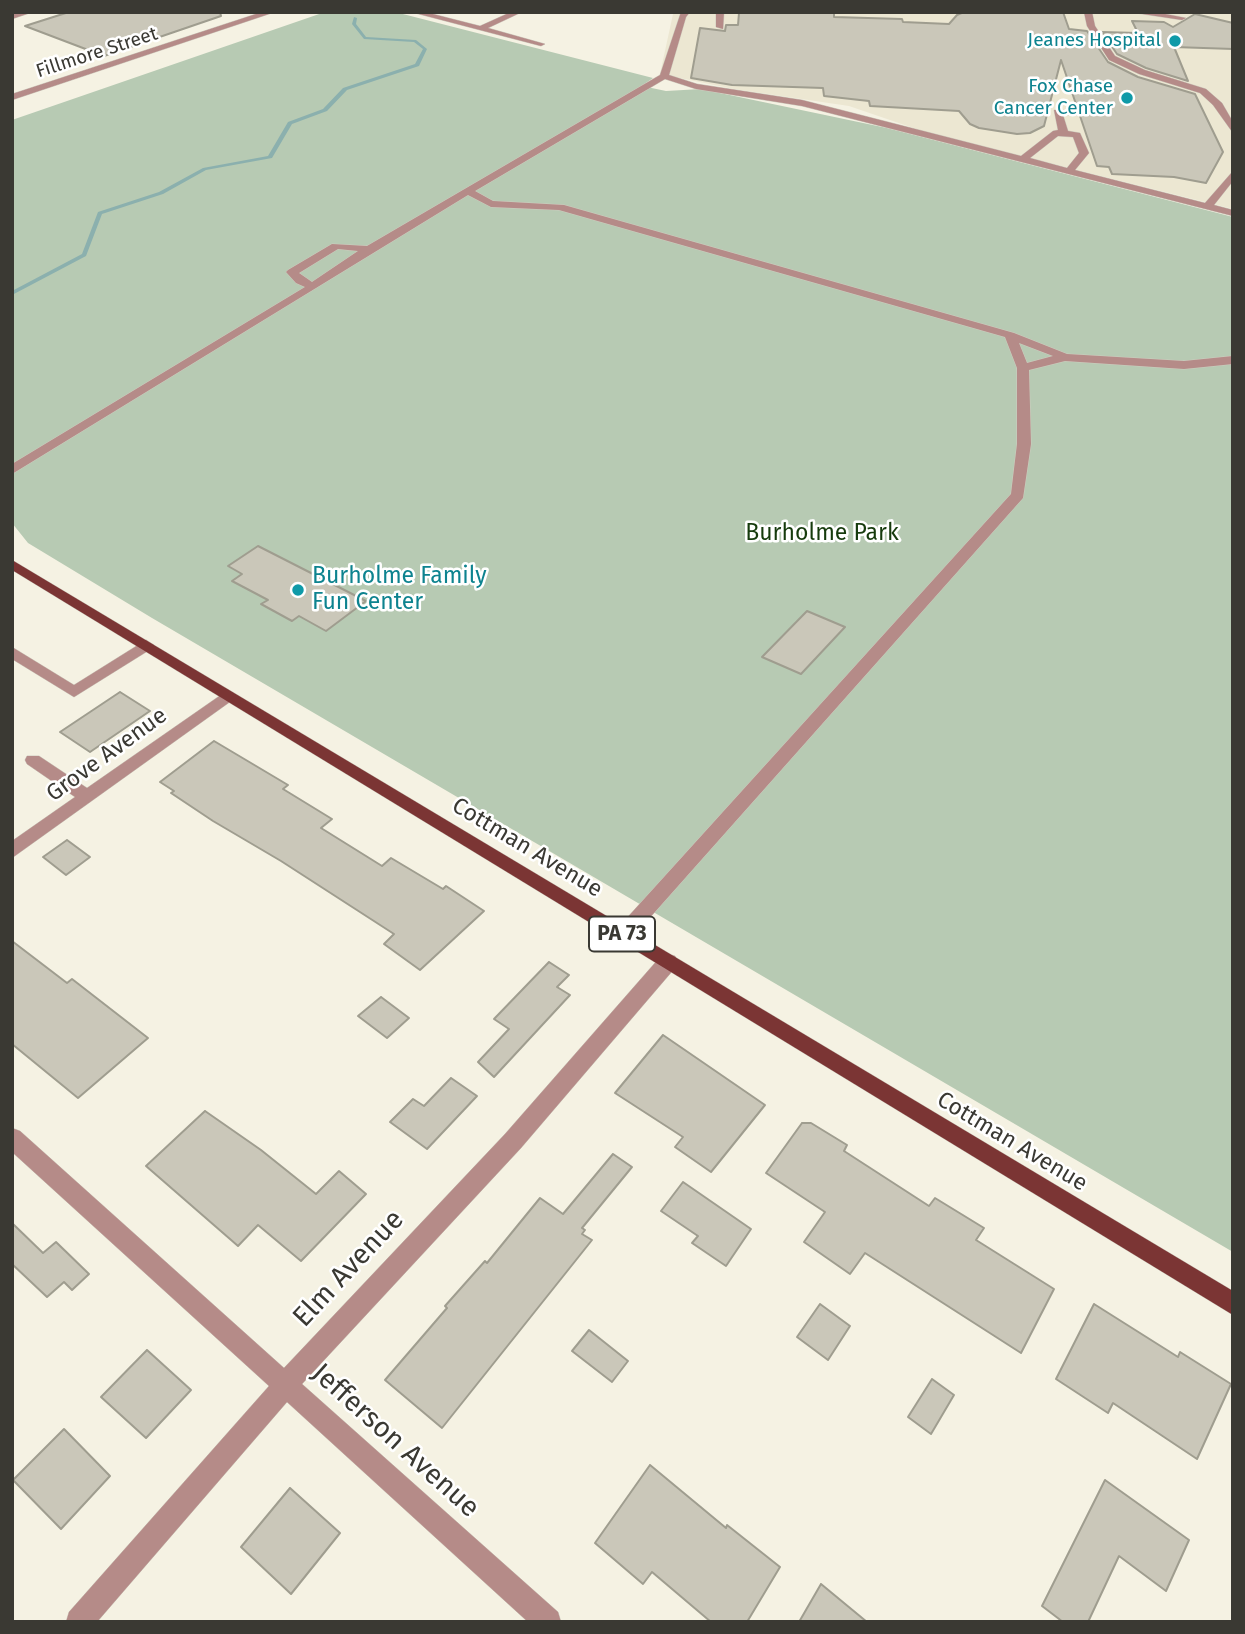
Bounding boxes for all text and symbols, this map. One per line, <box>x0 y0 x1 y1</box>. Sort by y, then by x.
street label: Fillmore Street <box>33 23 161 83</box>
place label: Jeanes Hospital <box>1027 30 1161 52</box>
marker: Jeanes Hospital <box>1167 33 1183 49</box>
place label: Fox Chase Cancer Center <box>994 76 1113 120</box>
marker: Fox Chase Cancer Center <box>1119 90 1135 106</box>
park label: Burholme Park <box>745 520 899 548</box>
place label: Burholme Family Fun Center <box>312 563 487 617</box>
marker: Burholme Family Fun Center <box>290 582 306 598</box>
street label: Grove Avenue <box>41 702 173 808</box>
street label: Cottman Avenue <box>447 792 607 904</box>
road number: PA 73 <box>589 916 655 951</box>
street label: Cottman Avenue <box>932 1086 1092 1198</box>
street label: Elm Avenue <box>286 1204 412 1334</box>
street label: Jefferson Avenue <box>304 1357 486 1525</box>

